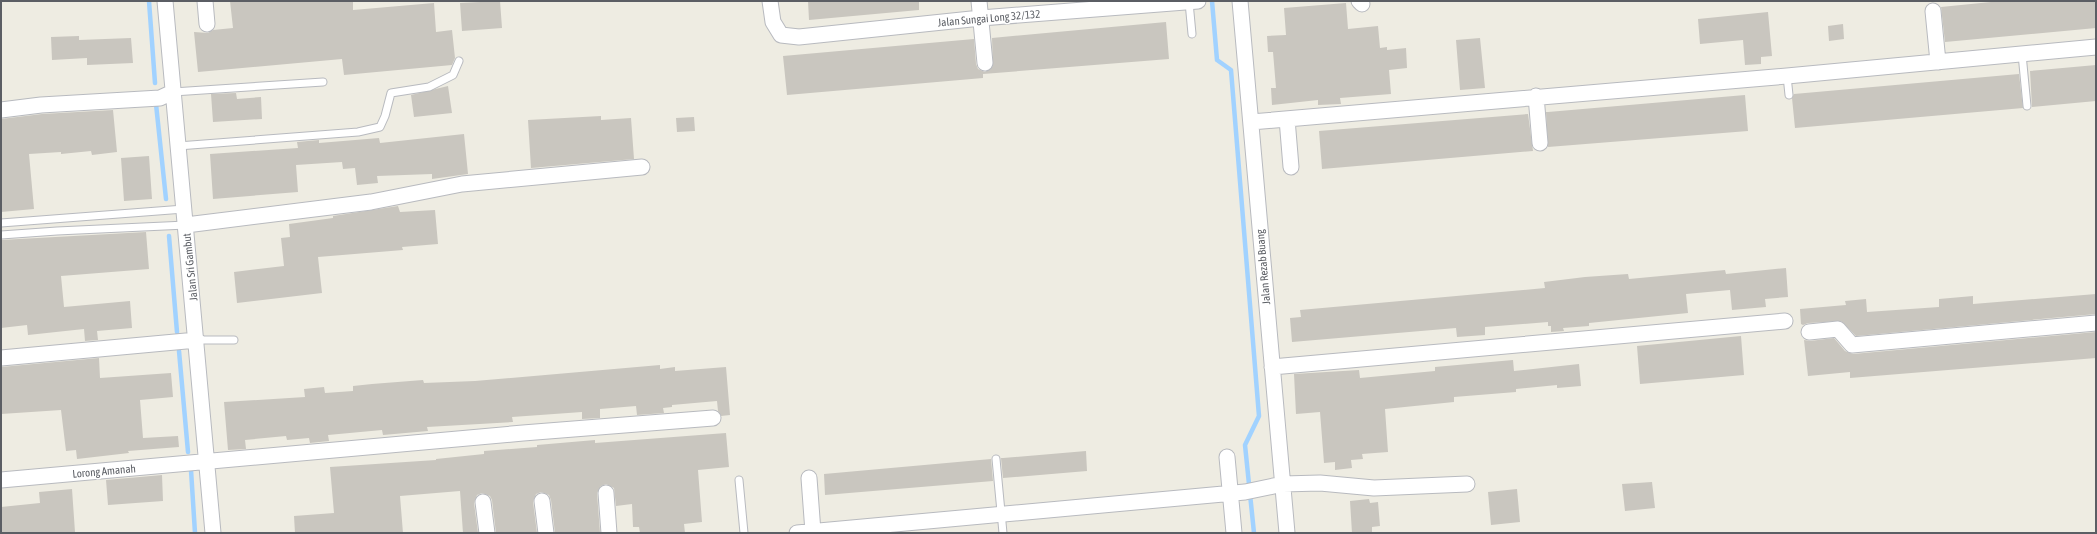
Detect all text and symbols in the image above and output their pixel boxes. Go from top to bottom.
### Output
street label: Jalan Sungai Long 32/132 [937,8,1041,28]
street label: Jalan Rezab Buang [1254,229,1272,305]
street label: Jalan Sri Gambut [180,233,200,301]
street label: Lorong Amanah [72,462,136,480]

